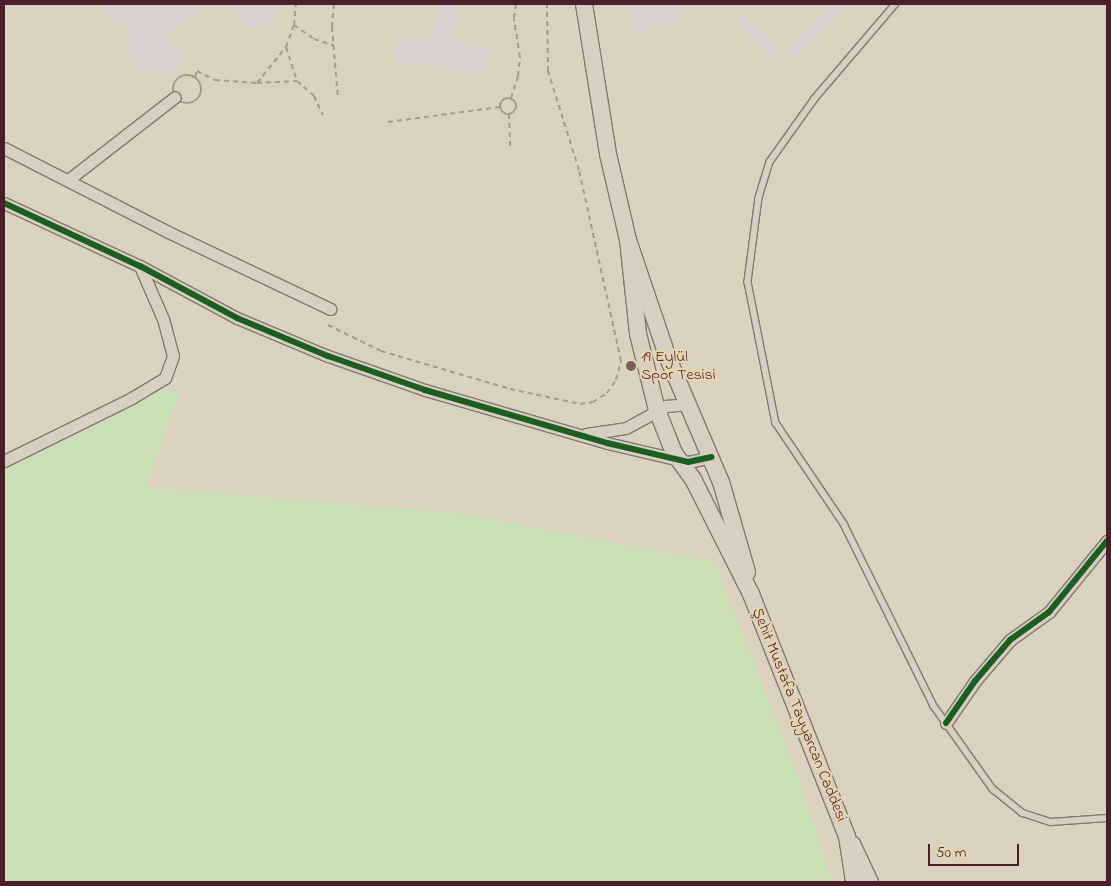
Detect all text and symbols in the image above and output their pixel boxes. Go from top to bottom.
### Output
place label: 19 Eylül Spor Tesisi [641,347,716,385]
marker: 19 Eylül Spor Tesisi [625,360,637,372]
street label: Şehit Mustafa Tayyarcan Caddesi [747,605,851,825]
scale bar [931,834,1022,866]
text: 50 m [936,842,966,864]

